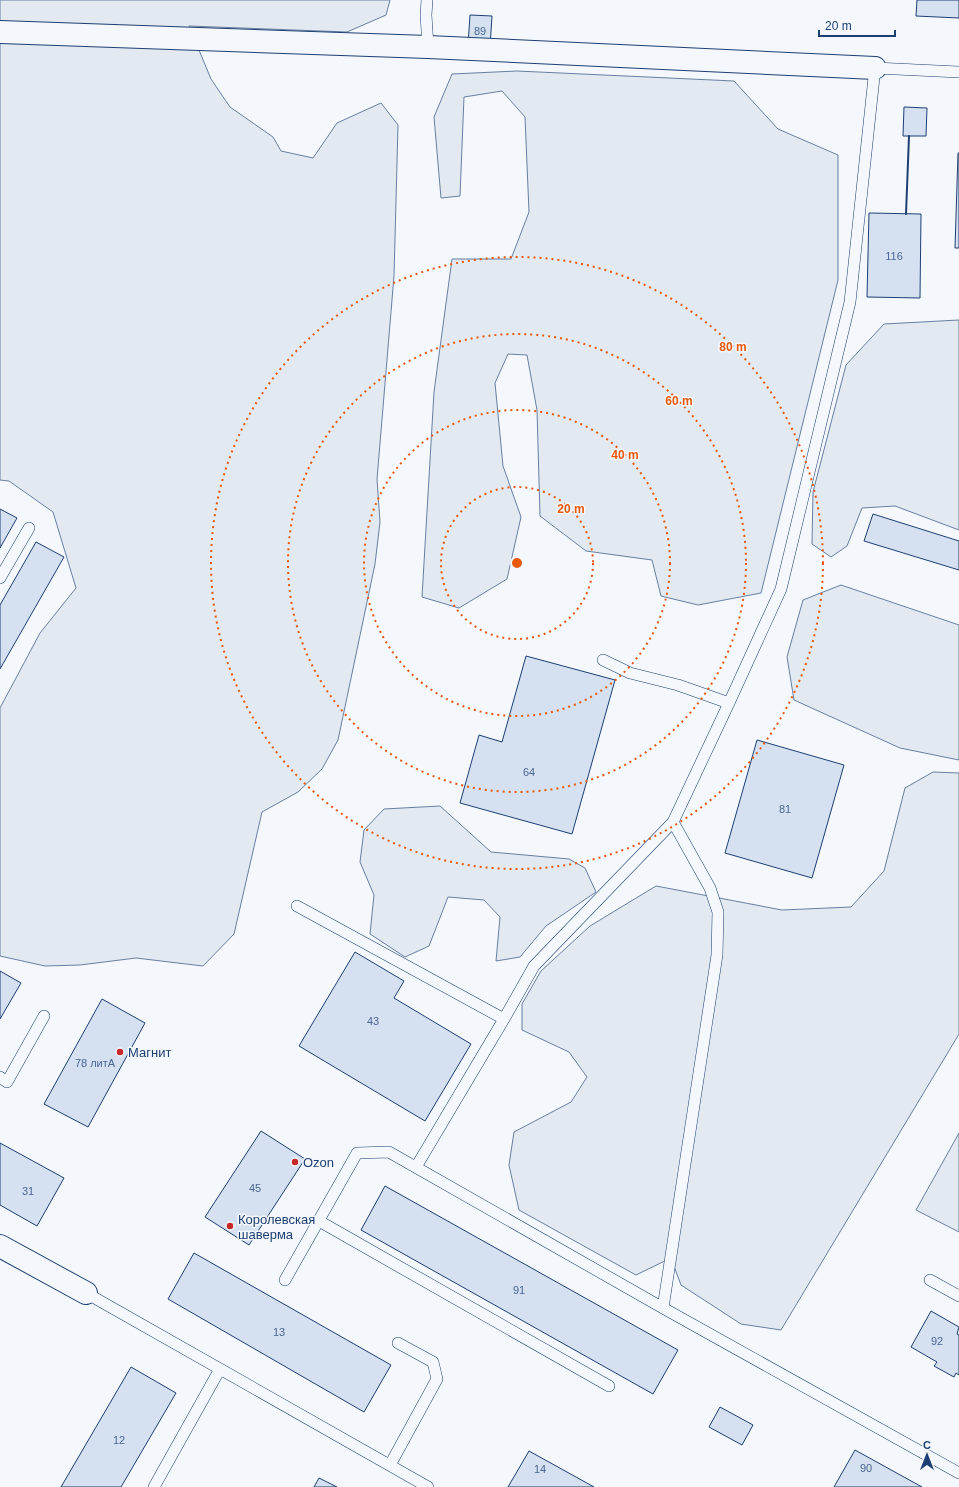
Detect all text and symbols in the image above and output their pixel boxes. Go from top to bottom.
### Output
scale bar [819,12,895,38]
text: 20 m [825,19,852,33]
house number: 89 [474,25,486,37]
house number: 116 [885,250,903,262]
text: 80 m [719,340,747,354]
text: 60 m [665,394,693,408]
text: 40 m [611,448,639,462]
text: 20 m [557,502,585,516]
centre of rings [510,556,524,570]
house number: 64 [523,766,535,778]
house number: 81 [779,803,791,815]
house number: 43 [367,1015,379,1027]
place label: Магнит [128,1045,171,1060]
marker: Магнит [115,1047,125,1057]
house number: 78 литА [75,1057,116,1069]
place label: Ozon [303,1155,334,1170]
marker: Ozon [290,1157,300,1167]
house number: 45 [249,1182,261,1194]
house number: 31 [22,1185,34,1197]
place label: Королевская шаверма [238,1212,315,1242]
marker: Королевская шаверма [225,1221,235,1231]
house number: 91 [513,1284,525,1296]
house number: 13 [273,1326,285,1338]
house number: 92 [931,1335,943,1347]
house number: 12 [113,1434,125,1446]
north arrow [907,1435,947,1475]
text: С [923,1439,931,1451]
house number: 90 [860,1462,872,1474]
house number: 14 [534,1463,546,1475]

